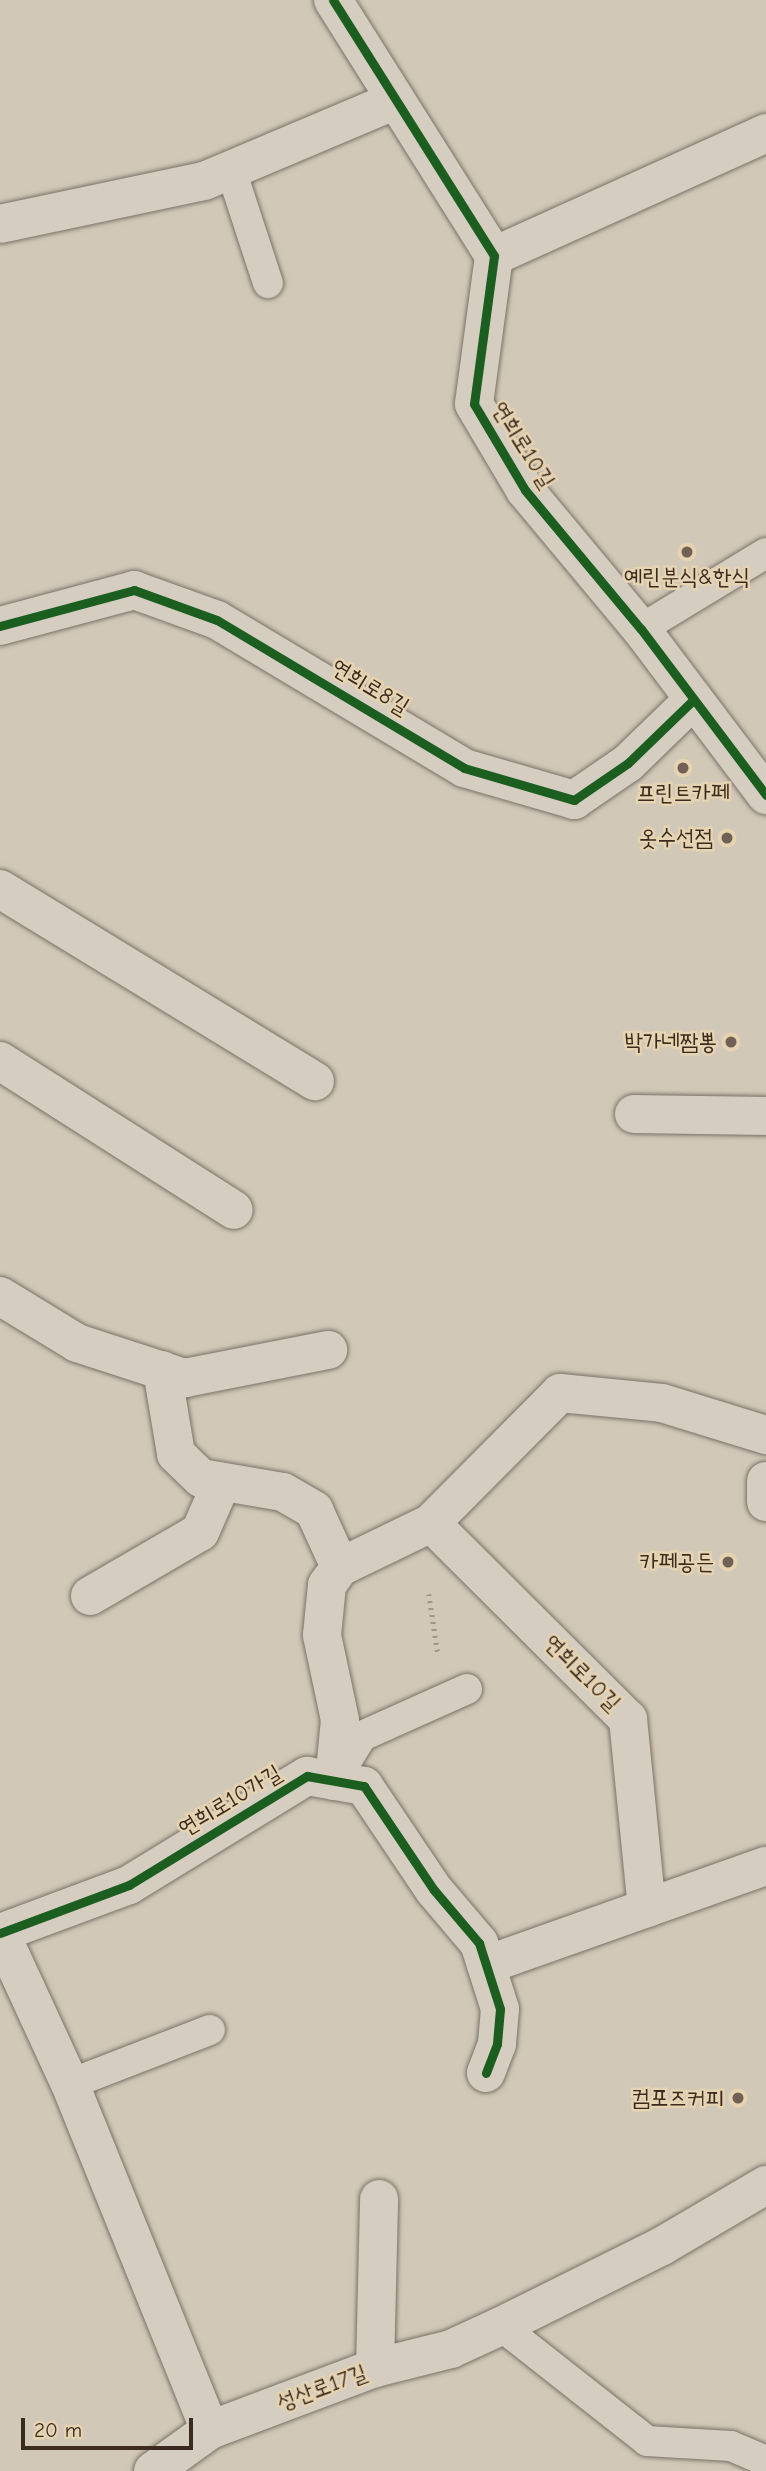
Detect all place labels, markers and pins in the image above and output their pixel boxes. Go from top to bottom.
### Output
marker: 예린분식&한식 [679,544,695,560]
place label: 예린분식&한식 [624,563,750,591]
marker: 프린트카페 [675,760,691,776]
place label: 프린트카페 [637,779,729,807]
place label: 옷수선점 [639,824,713,852]
marker: 옷수선점 [719,830,735,846]
place label: 박가네짬뽕 [624,1028,717,1056]
marker: 박가네짬뽕 [723,1034,739,1050]
place label: 카페공든 [640,1548,714,1576]
marker: 카페공든 [720,1554,736,1570]
place label: 컴포즈커피 [631,2084,724,2112]
marker: 컴포즈커피 [730,2090,746,2106]

